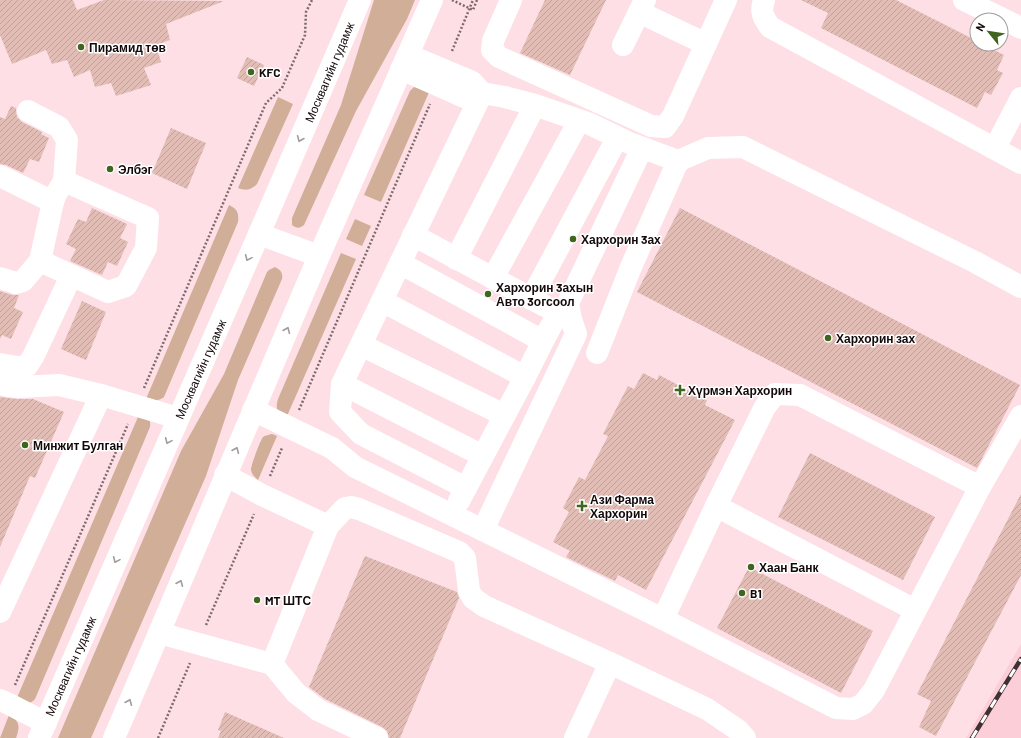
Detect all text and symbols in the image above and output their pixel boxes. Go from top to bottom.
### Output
north arrow [969,12,1009,52]
street label: Москвагийн гудамж [302,20,357,125]
text: N [972,20,987,33]
place label: Пирамид төв [89,40,166,55]
marker: Пирамид төв [76,42,86,52]
place label: KFC [259,65,281,79]
marker: KFC [246,67,256,77]
one-way arrow [297,134,305,142]
place label: Элбэг [118,162,153,176]
marker: Элбэг [105,164,115,174]
place label: Хархорин 3ах [581,232,661,247]
marker: Хархорин 3ах [568,234,578,244]
one-way arrow [245,254,253,261]
place label: Хархорин 3ахын Авто 3огсоол [496,280,593,308]
marker: Хархорин 3ахын Авто 3огсоол [483,289,493,299]
street label: Москвагийн гудамж [172,317,229,421]
one-way arrow [282,327,290,335]
place label: Хархорин зах [836,331,915,346]
marker: Хархорин зах [823,333,833,343]
place label: Хүрмэн Хархорин [688,383,792,398]
marker: Хүрмэн Хархорин [675,385,685,395]
one-way arrow [165,437,173,445]
place label: Минжит Булган [33,438,123,453]
marker: Минжит Булган [20,440,30,450]
one-way arrow [231,446,239,454]
place label: Ази Фарма Хархорин [590,492,654,521]
marker: Ази Фарма Хархорин [577,501,587,511]
one-way arrow [113,556,121,564]
place label: Хаан Банк [759,560,820,574]
marker: Хаан Банк [746,562,756,572]
one-way arrow [176,579,184,586]
place label: B1 [750,586,762,600]
marker: B1 [737,588,747,598]
place label: MT ШТС [265,593,311,607]
marker: MT ШТС [252,595,262,605]
street label: Москвагийн гудамж [42,614,99,718]
one-way arrow [124,699,132,707]

